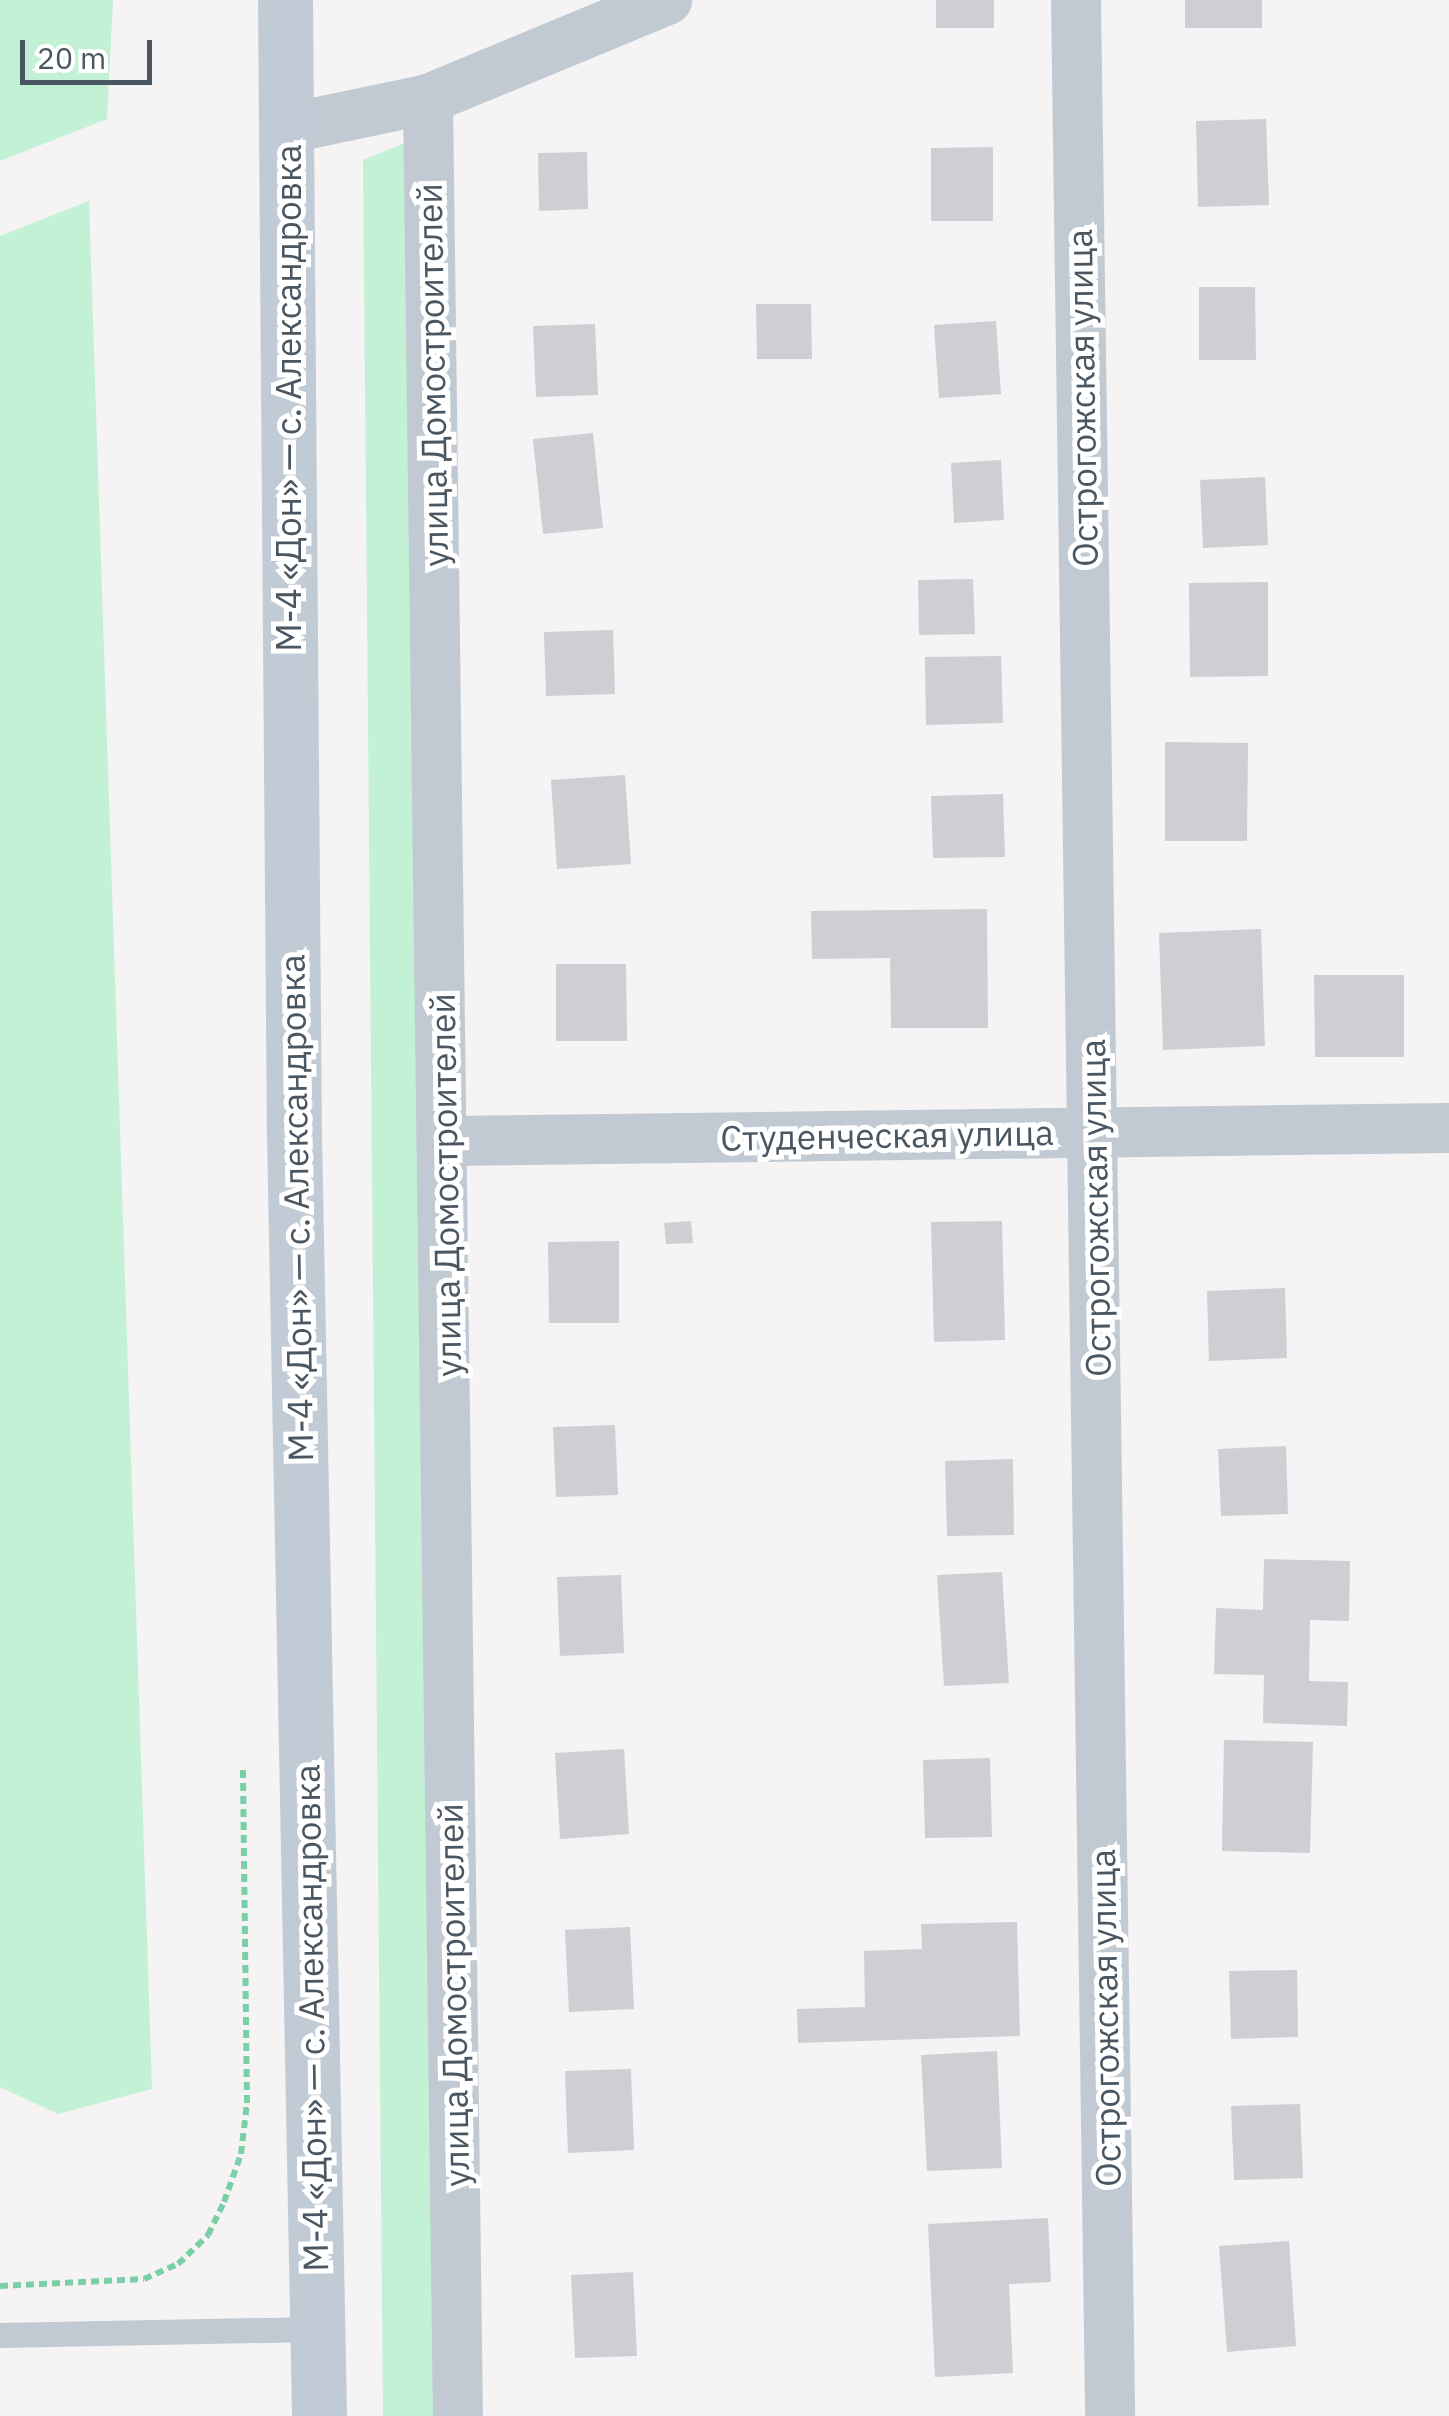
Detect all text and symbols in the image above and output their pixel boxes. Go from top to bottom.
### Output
scale bar [25,20,158,82]
text: 20 m [37,38,106,77]
street label: М-4 «Дон» — с. Александровка [267,144,309,652]
street label: улица Домостроителей [408,183,456,567]
street label: Острогожская улица [1058,229,1106,567]
street label: М-4 «Дон» — с. Александровка [271,954,321,1462]
street label: улица Домостроителей [421,993,469,1377]
street label: Острогожская улица [1071,1039,1119,1377]
street label: Студенческая улица [720,1111,1054,1159]
street label: М-4 «Дон» — с. Александровка [286,1764,336,2272]
street label: улица Домостроителей [429,1803,477,2187]
street label: Острогожская улица [1081,1849,1129,2187]

